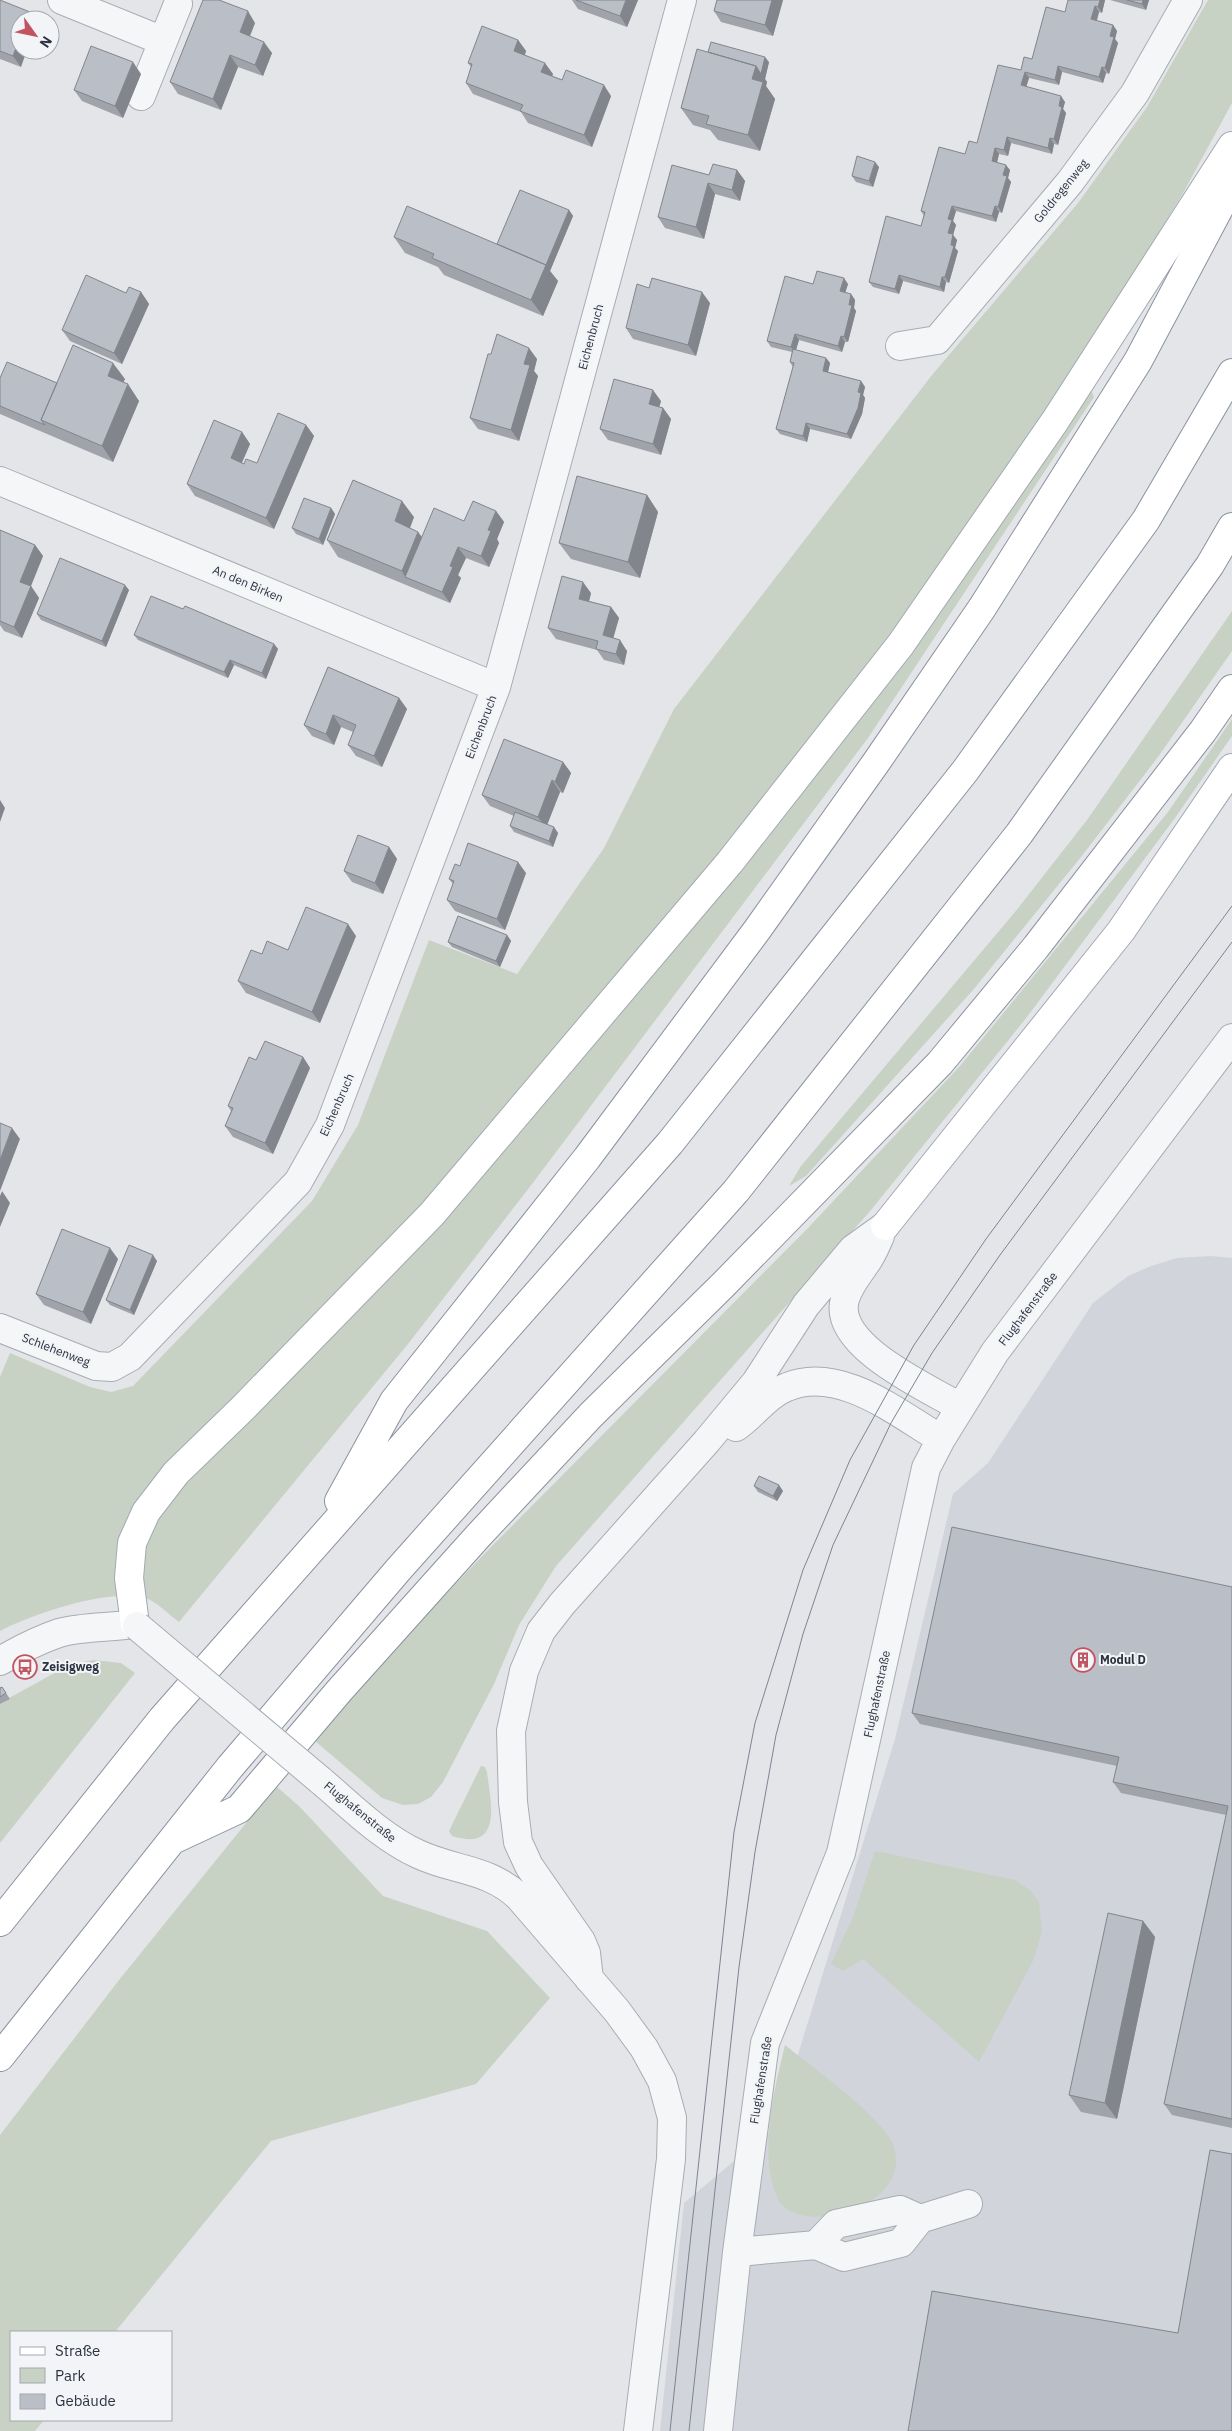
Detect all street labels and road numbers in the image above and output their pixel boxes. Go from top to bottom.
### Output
street label: Goldregenweg [1030,155,1091,226]
street label: Eichenbruch [575,302,606,371]
street label: An den Birken [211,562,286,605]
street label: Eichenbruch [461,693,500,761]
street label: Eichenbruch [316,1071,357,1139]
street label: Flughafenstraße [995,1268,1060,1349]
street label: Schlehenweg [20,1330,93,1370]
street label: Flughafenstraße [860,1649,893,1739]
street label: Flughafenstraße [321,1778,400,1846]
street label: Flughafenstraße [746,2035,775,2125]

